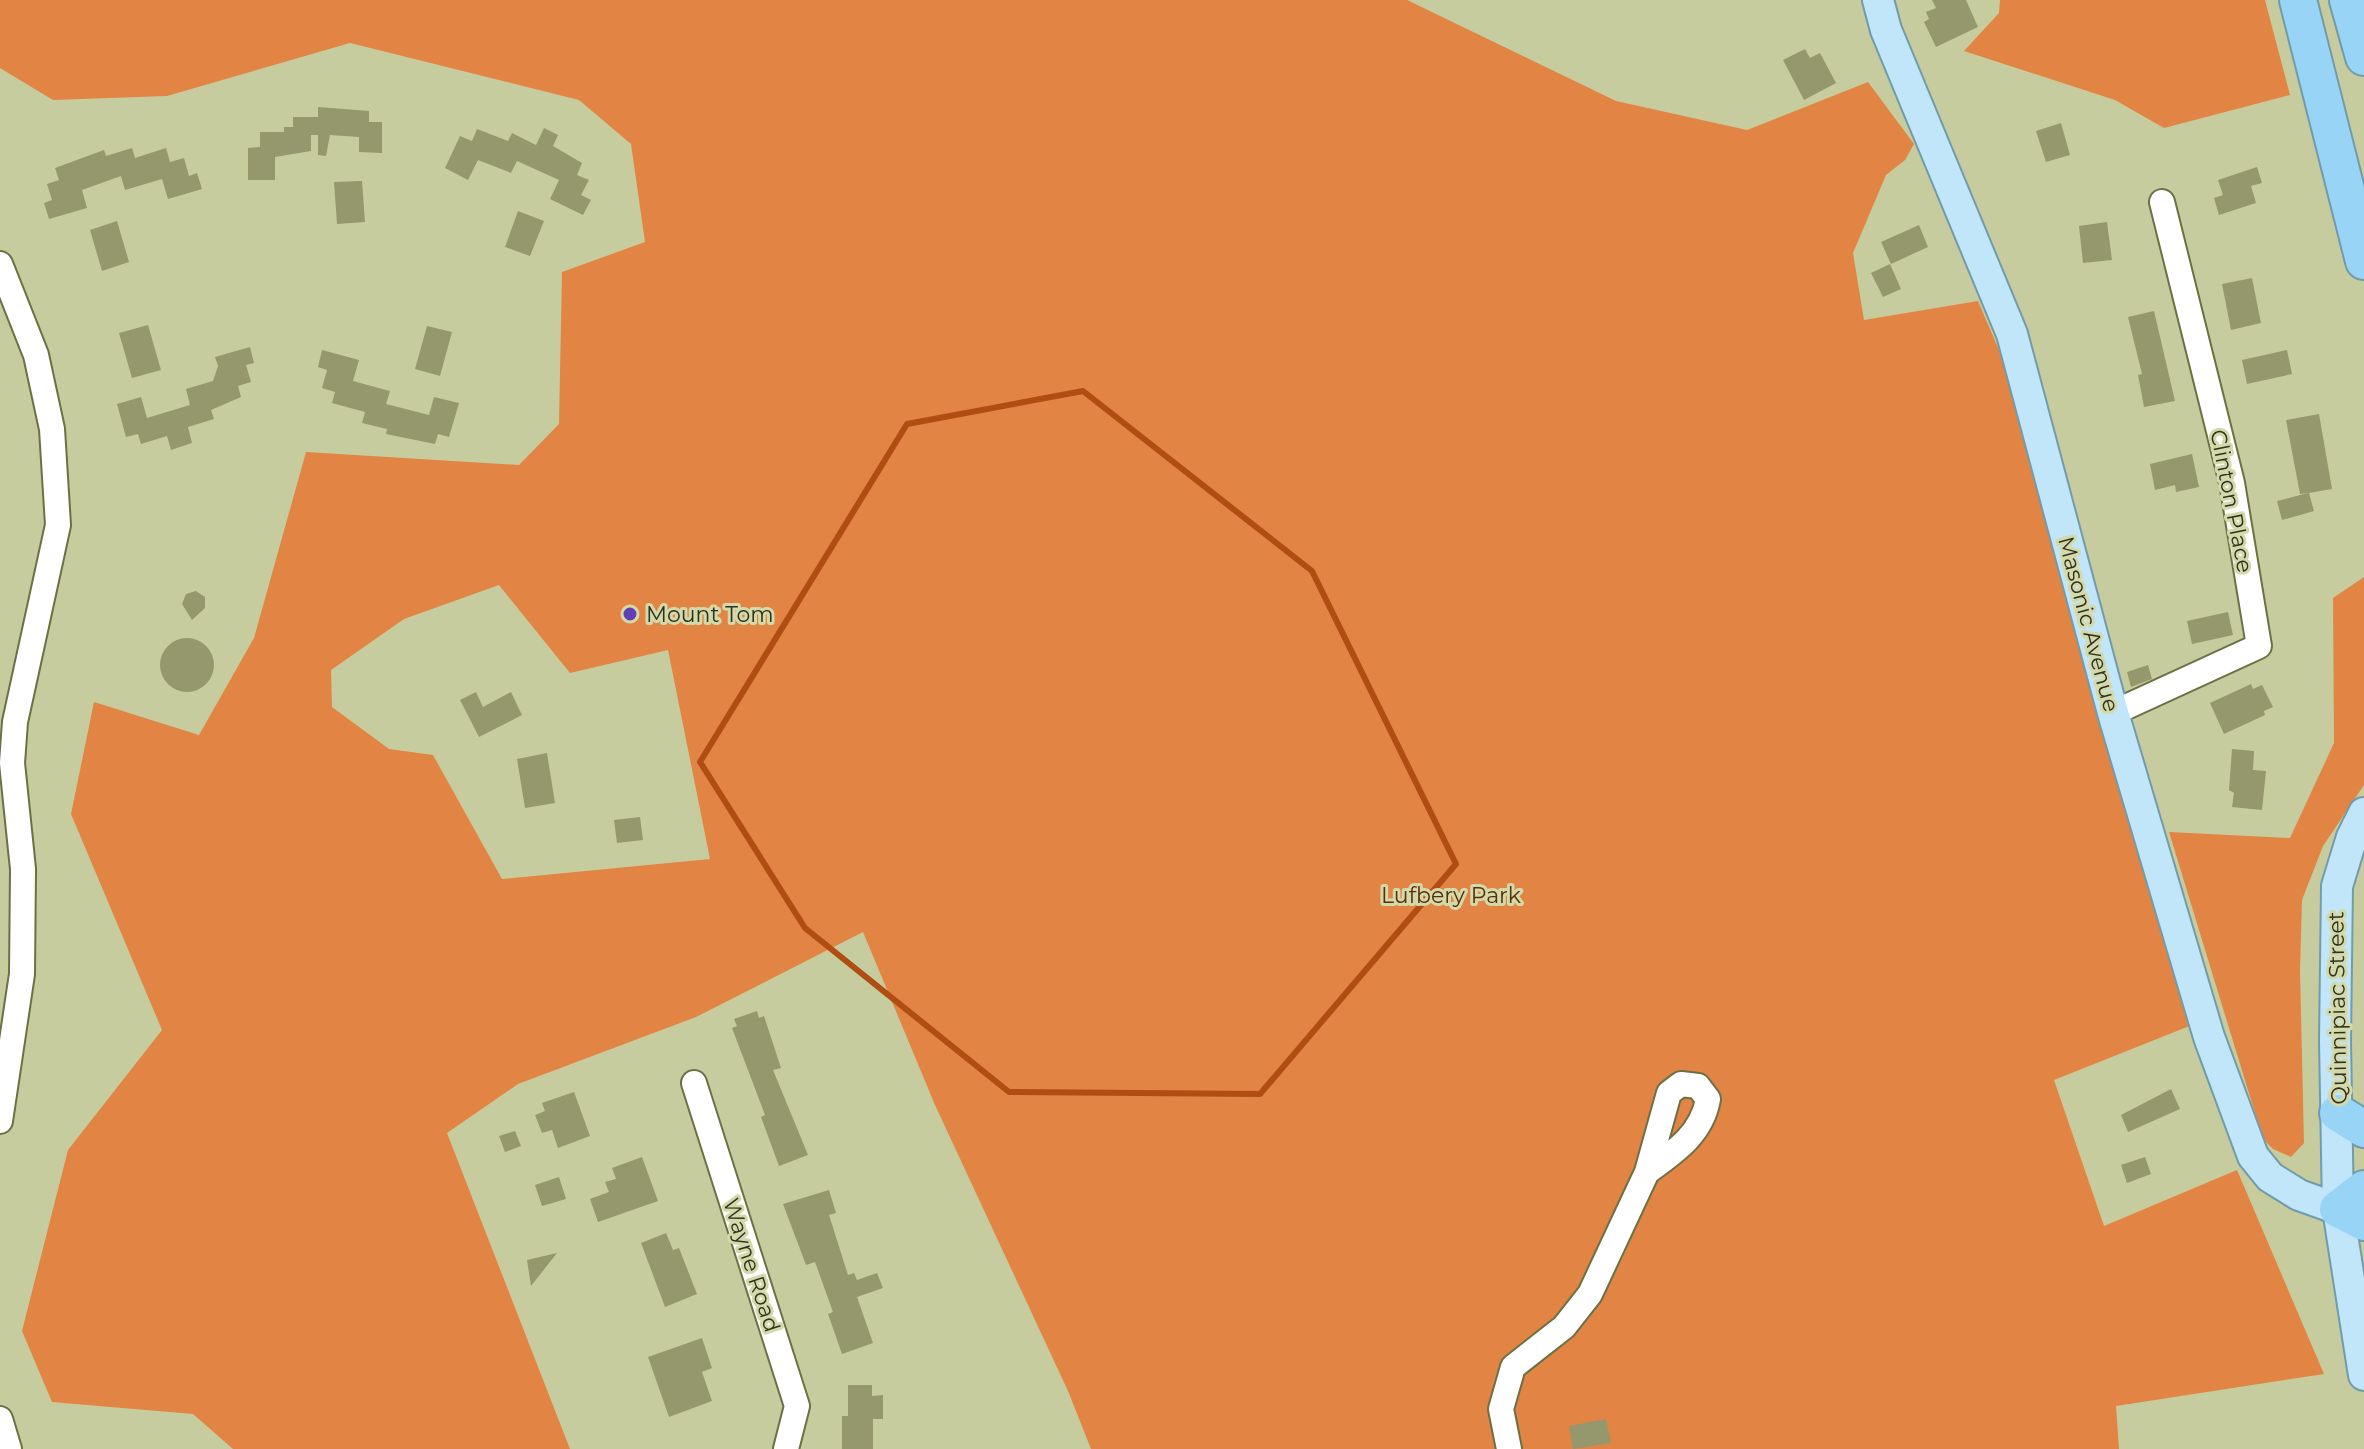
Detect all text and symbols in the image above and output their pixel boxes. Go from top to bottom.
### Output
street label: Clinton Place [2204,427,2259,575]
street label: Masonic Avenue [2052,533,2125,715]
place label: Mount Tom [646,601,774,628]
marker: Mount Tom [621,605,639,623]
park label: Lufbery Park [1381,882,1522,909]
street label: Quinnipiac Street [2322,911,2353,1105]
street label: Wayne Road [717,1195,786,1336]

